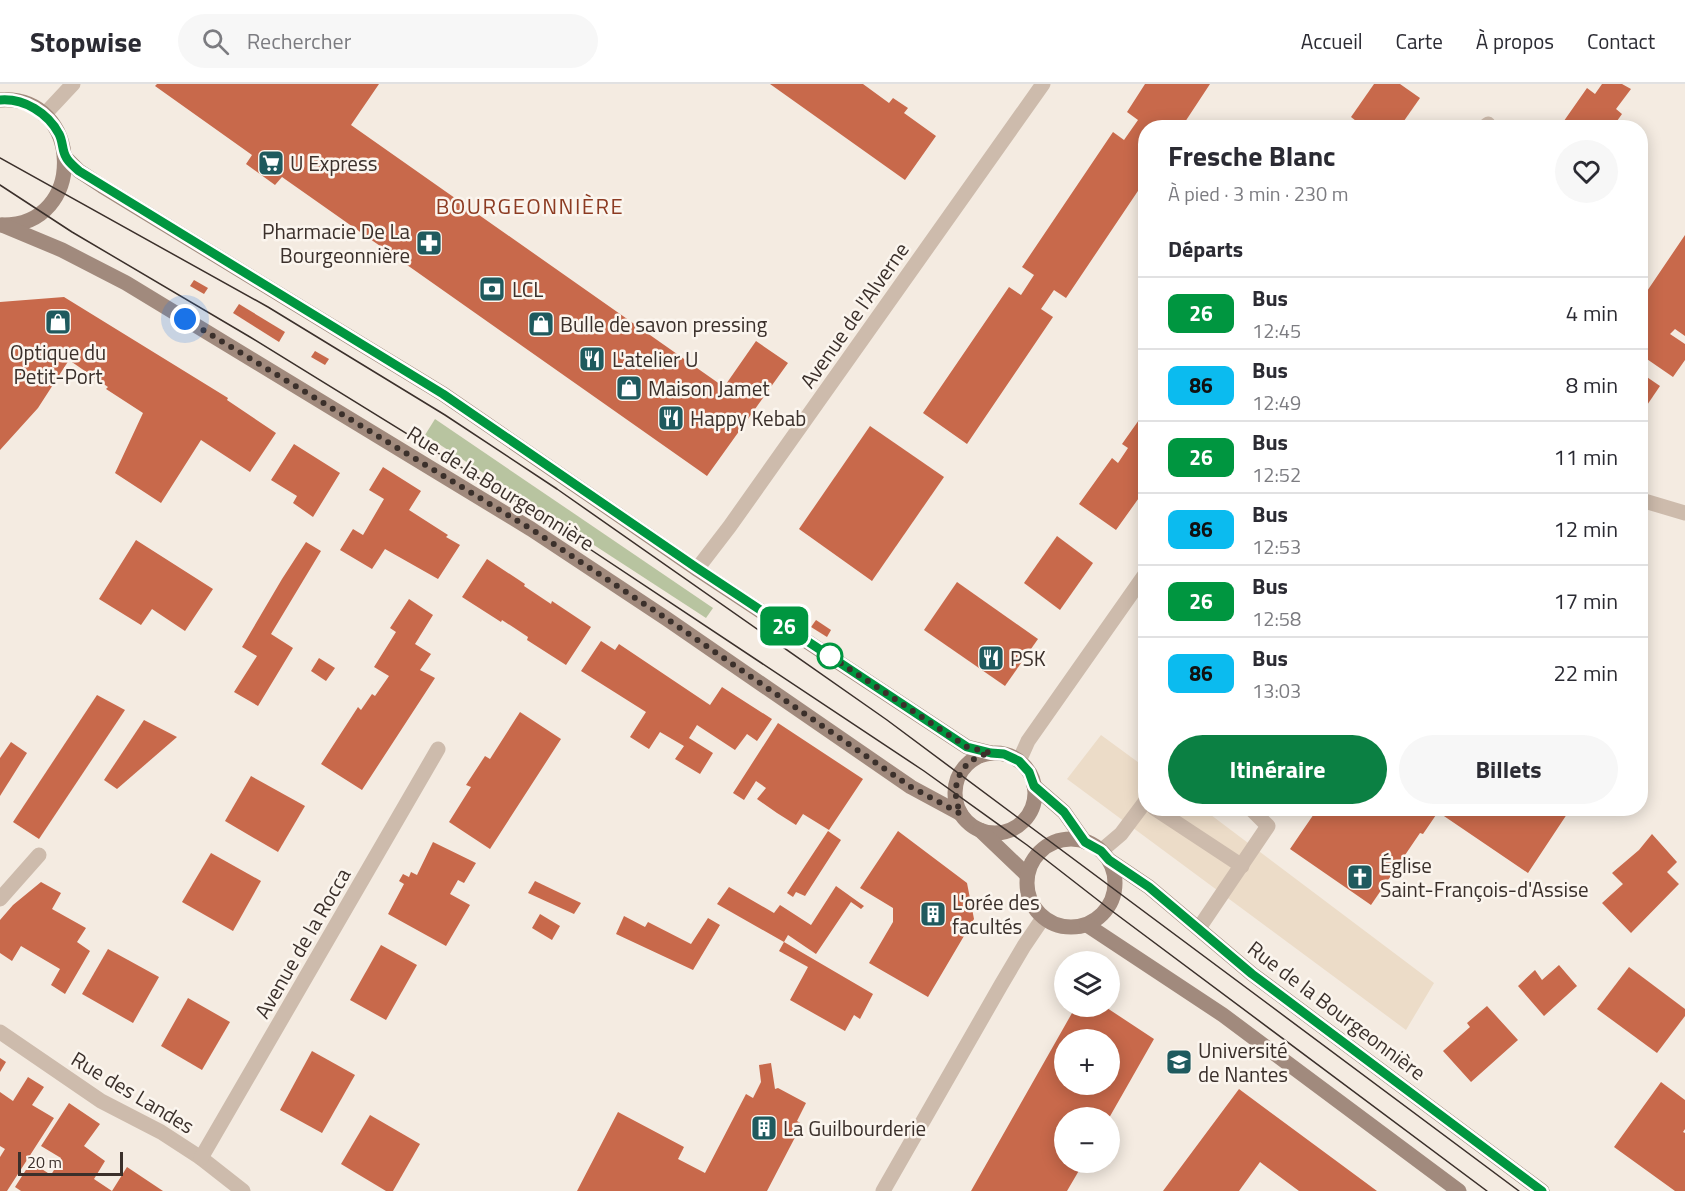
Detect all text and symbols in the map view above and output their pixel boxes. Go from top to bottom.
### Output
search box [178,14,598,68]
text: Stopwise [30,20,142,63]
text: Rechercher [247,24,351,58]
icon: search [199,25,232,58]
text: Accueil [1301,25,1363,57]
text: Carte [1396,25,1443,57]
text: À propos [1476,25,1554,57]
text: Contact [1587,25,1655,57]
text: Fresche Blanc [1168,134,1336,177]
button: heart [1555,140,1618,203]
place label: U Express [290,147,378,179]
supermarket icon: U Express [256,148,286,178]
text: À pied · 3 min · 230 m [1168,178,1348,209]
district label: BOURGEONNIÈRE [436,189,624,223]
place label: Pharmacie De La Bourgeonnière [262,215,410,271]
pharmacy icon: Pharmacie De La Bourgeonnière [414,228,444,258]
text: Départs [1168,232,1243,266]
street label: Avenue de l'Alverne [792,235,916,395]
place label: LCL [512,273,543,305]
bank icon: LCL [477,274,507,304]
text: Bus [1252,281,1288,315]
text: 4 min [1566,296,1618,330]
text: 26 [1189,297,1213,329]
your location [170,304,200,334]
shop icon: Optique du Petit-Port [43,307,73,337]
place label: Bulle de savon pressing [560,308,768,340]
shop icon: Bulle de savon pressing [526,309,556,339]
text: 12:45 [1252,315,1301,346]
place label: Optique du Petit-Port [10,336,106,392]
place label: L'atelier U [612,343,699,375]
restaurant icon: L'atelier U [577,344,607,374]
text: Bus [1252,353,1288,387]
text: 8 min [1566,368,1618,402]
text: 86 [1189,369,1213,401]
place label: Maison Jamet [648,372,770,404]
shop icon: Maison Jamet [614,373,644,403]
text: 12:49 [1252,387,1301,418]
place label: Happy Kebab [690,402,806,434]
restaurant icon: Happy Kebab [656,403,686,433]
street label: Rue de la Bourgeonnière [401,417,601,559]
text: Bus [1252,425,1288,459]
text: 11 min [1553,440,1618,474]
text: 26 [1189,441,1213,473]
text: 12:52 [1252,459,1301,490]
text: Bus [1252,497,1288,531]
text: 12 min [1553,512,1618,546]
text: 86 [1189,513,1213,545]
text: 12:53 [1252,531,1301,562]
text: Bus [1252,569,1288,603]
text: 17 min [1553,584,1618,618]
text: 26 [1189,585,1213,617]
text: 12:58 [1252,603,1301,634]
line badge: 26 [757,606,811,646]
text: 26 [772,610,796,642]
text: Bus [1252,641,1288,675]
place label: PSK [1010,642,1046,674]
unlabelled marker [817,643,843,669]
restaurant icon: PSK [976,643,1006,673]
text: 22 min [1553,656,1618,690]
text: 86 [1189,657,1213,689]
text: 13:03 [1252,675,1301,706]
button: Itinéraire [1168,735,1387,804]
button: Billets [1399,735,1618,804]
place label: Église Saint-François-d'Assise [1380,849,1589,905]
street label: Avenue de la Rocca [246,861,358,1024]
church icon: Église Saint-François-d'Assise [1345,862,1375,892]
place label: L'orée des facultés [952,886,1040,942]
building icon: L'orée des facultés [918,899,948,929]
street label: Rue de la Bourgeonnière [1241,932,1433,1088]
map controls [1054,951,1120,1173]
button: layers [1054,951,1120,1017]
button: + [1054,1029,1120,1095]
place label: Université de Nantes [1198,1034,1288,1090]
street label: Rue des Landes [65,1043,201,1141]
school or university icon: Université de Nantes [1164,1047,1194,1077]
button: − [1054,1107,1120,1173]
place label: La Guilbourderie [783,1112,926,1144]
building icon: La Guilbourderie [749,1113,779,1143]
scale bar [18,1149,123,1176]
text: 20 m [27,1150,62,1174]

